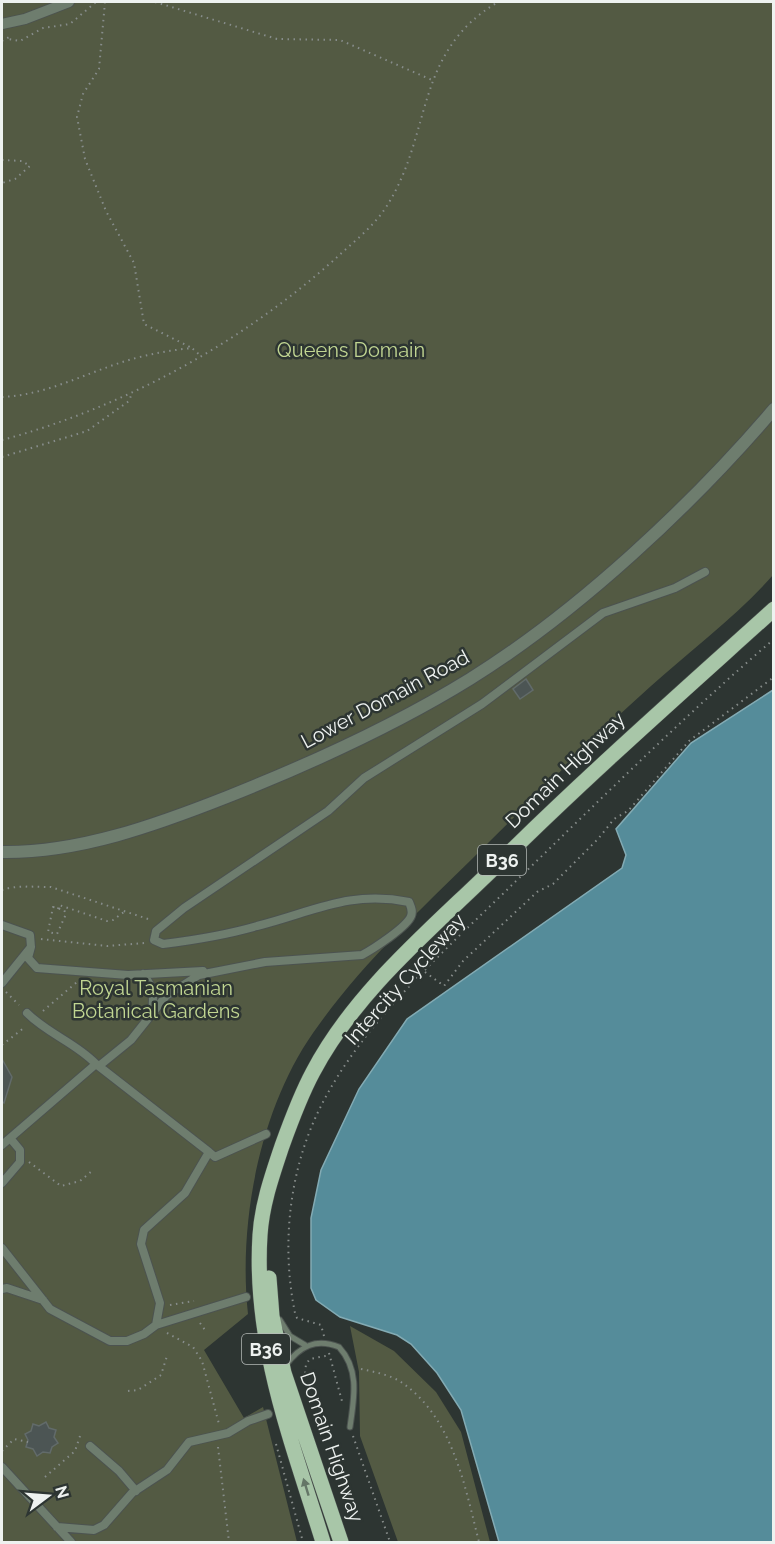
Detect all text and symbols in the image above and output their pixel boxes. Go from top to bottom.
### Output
park label: Queens Domain [277,338,425,362]
street label: Lower Domain Road [297,645,473,753]
street label: Domain Highway [500,707,630,833]
road number: B36 [478,845,526,875]
street label: Intercity Cycleway [340,908,470,1050]
park label: Royal Tasmanian Botanical Gardens [72,976,240,1023]
road number: B36 [242,1334,290,1364]
street label: Domain Highway [295,1369,369,1525]
north arrow [18,1466,78,1526]
one-way arrow [301,1478,310,1496]
text: N [51,1484,73,1500]

